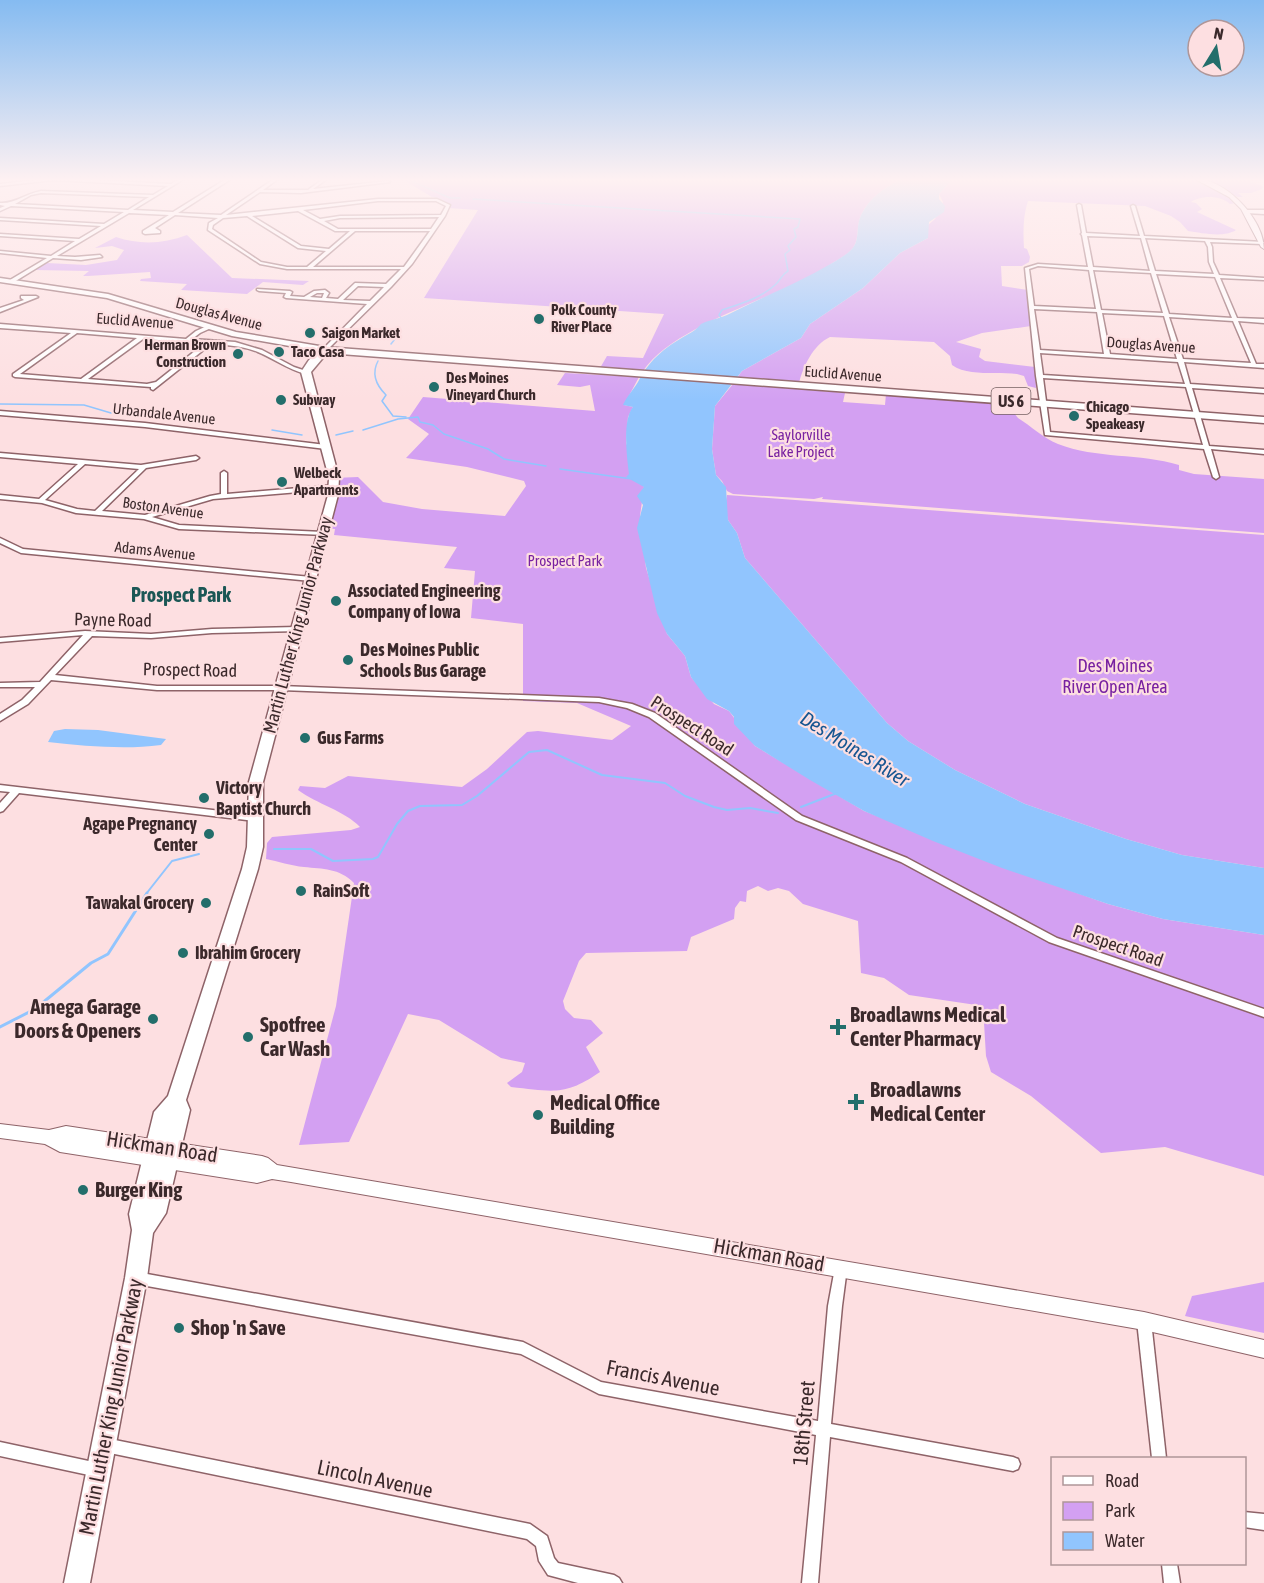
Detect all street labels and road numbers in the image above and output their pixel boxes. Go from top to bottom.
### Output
street label: Douglas Avenue [174,294,264,333]
street label: Euclid Avenue [96,309,174,332]
street label: Douglas Avenue [1106,333,1196,356]
street label: Euclid Avenue [804,362,882,385]
road number: US 6 [992,388,1030,414]
street label: Urbandale Avenue [112,400,216,427]
street label: Boston Avenue [122,493,205,522]
street label: Martin Luther King Junior Parkway [258,514,337,736]
street label: Adams Avenue [114,538,196,563]
street label: Payne Road [74,608,152,631]
street label: Prospect Road [143,658,237,681]
street label: Prospect Road [647,691,738,760]
street label: Prospect Road [1070,920,1166,971]
street label: Hickman Road [105,1125,219,1167]
street label: Hickman Road [712,1232,826,1276]
street label: Martin Luther King Junior Parkway [73,1276,147,1537]
street label: Francis Avenue [605,1354,722,1400]
street label: 18th Street [787,1380,819,1466]
street label: Lincoln Avenue [315,1454,435,1502]

